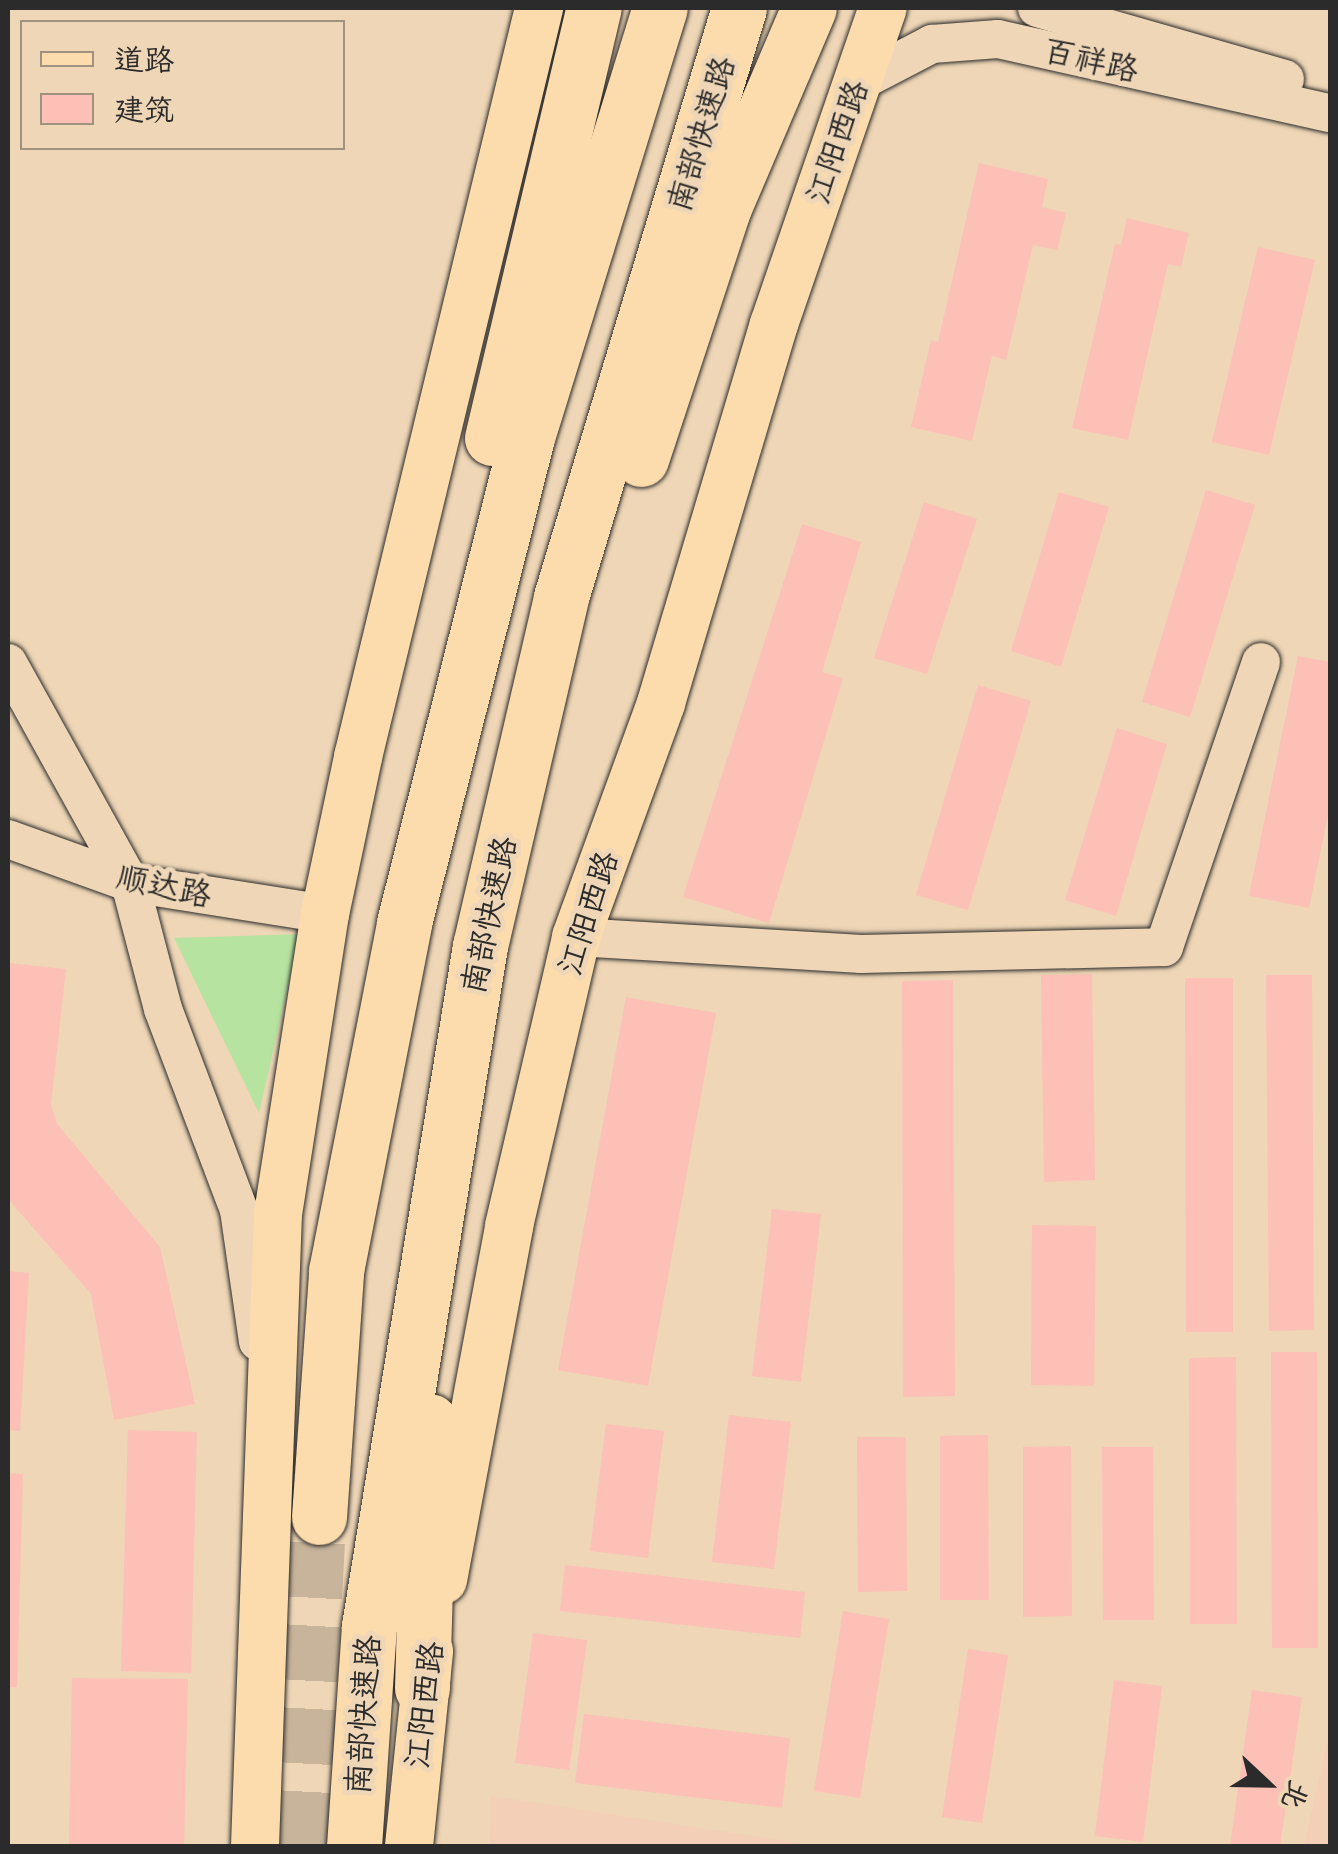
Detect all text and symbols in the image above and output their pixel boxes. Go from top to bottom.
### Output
legend [20,20,345,150]
street label: 百祥路 [1040,30,1142,90]
text: 道路 [114,40,174,78]
street label: 南部快速路 [659,52,743,216]
street label: 江阳西路 [798,75,876,209]
text: 建筑 [114,90,174,128]
street label: 南部快速路 [454,833,524,997]
street label: 江阳西路 [550,846,626,980]
street label: 顺达路 [113,857,215,915]
street label: 南部快速路 [338,1634,388,1796]
street label: 江阳西路 [397,1639,451,1771]
north arrow [1218,1734,1318,1834]
text: 北 [1274,1776,1318,1815]

